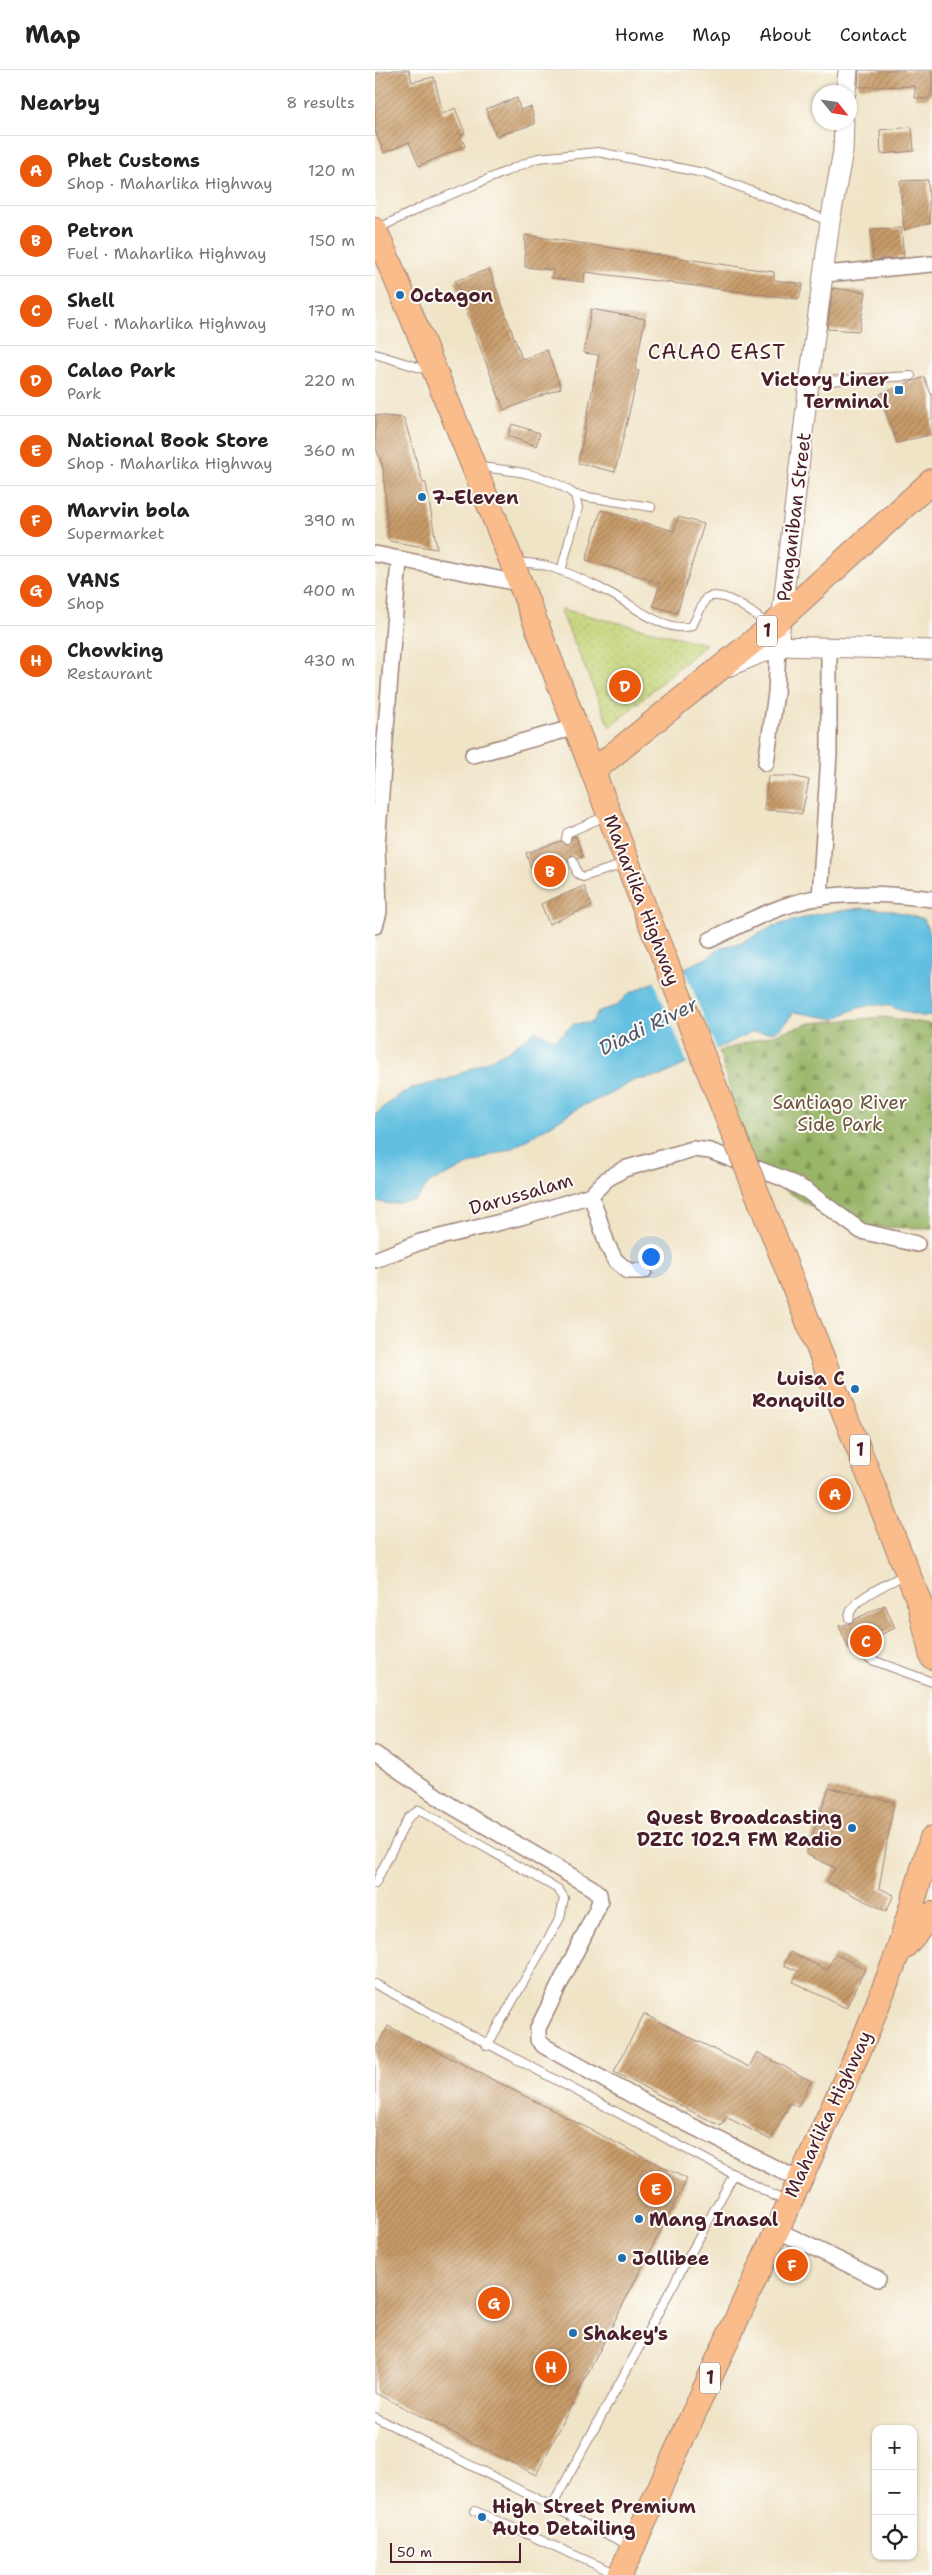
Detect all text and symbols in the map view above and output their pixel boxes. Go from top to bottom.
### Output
text: Map [25,19,81,51]
text: Home [615,23,664,47]
text: Map [692,23,731,47]
text: About [759,23,812,47]
text: Contact [840,23,907,47]
north arrow [812,85,857,130]
text: Nearby [20,89,100,117]
text: 8 results [286,92,355,113]
text: Phet Customs [67,148,200,173]
text: A [30,160,42,181]
text: 120 m [308,160,355,181]
text: Shop · Maharlika Highway [67,173,272,194]
text: Petron [67,218,133,243]
text: B [31,230,41,251]
text: 150 m [308,230,355,251]
text: Fuel · Maharlika Highway [67,243,266,264]
place label: Octagon [410,283,494,308]
text: Shell [67,288,115,313]
marker: Octagon [394,289,406,301]
text: C [31,300,41,321]
text: 170 m [308,300,355,321]
text: Fuel · Maharlika Highway [67,313,266,334]
district label: CALAO EAST [648,338,786,366]
text: Calao Park [67,358,176,383]
place label: Victory Liner Terminal [761,367,889,414]
text: D [30,370,42,391]
text: 220 m [303,370,355,391]
text: Park [67,383,101,404]
marker: Victory Liner Terminal [893,384,905,396]
text: National Book Store [67,428,269,453]
street label: Panganiban Street [771,431,817,603]
text: E [31,440,41,461]
text: 360 m [303,440,355,461]
text: Shop · Maharlika Highway [67,453,272,474]
place label: 7-Eleven [432,485,519,510]
marker: 7-Eleven [416,491,428,503]
text: Marvin bola [67,498,189,523]
text: F [31,510,41,531]
text: 390 m [303,510,355,531]
text: Supermarket [67,523,164,544]
text: VANS [67,568,120,593]
text: G [30,580,42,601]
text: 400 m [302,580,355,601]
text: Shop [67,593,104,614]
road number: 1 [757,616,777,646]
text: Chowking [67,638,163,663]
text: H [30,650,42,671]
text: 430 m [304,650,355,671]
text: Restaurant [67,663,153,684]
pin: D [609,667,641,705]
street label: Maharlika Highway [598,811,686,989]
pin: B [534,852,566,890]
water label: Diadi River [594,991,702,1061]
park label: Santiago River Side Park [772,1090,908,1137]
street label: Darussalam [466,1167,576,1221]
your location [638,1244,664,1270]
place label: Luisa C Ronquillo [752,1366,845,1413]
marker: Luisa C Ronquillo [849,1383,861,1395]
road number: 1 [850,1434,870,1466]
pin: A [819,1475,851,1513]
pin: C [850,1622,882,1660]
place label: Quest Broadcasting DZIC 102.9 FM Radio [637,1805,842,1852]
marker: Quest Broadcasting DZIC 102.9 FM Radio [846,1822,858,1834]
street label: Maharlika Highway [778,2027,878,2201]
pin: E [640,2170,672,2208]
place label: Mang Inasal [649,2207,779,2232]
marker: Mang Inasal [633,2213,645,2225]
place label: Jollibee [632,2246,709,2271]
pin: F [776,2246,808,2284]
marker: Jollibee [616,2252,628,2264]
pin: G [478,2284,510,2322]
place label: Shakey's [583,2321,668,2346]
marker: Shakey's [567,2327,579,2339]
pin: H [535,2348,567,2386]
road number: 1 [700,2362,720,2394]
map controls [872,2425,917,2560]
button: + [872,2425,917,2470]
button: − [872,2470,917,2515]
place label: High Street Premium Auto Detailing [492,2494,696,2541]
marker: High Street Premium Auto Detailing [476,2511,488,2523]
button: locate [872,2515,917,2560]
scale bar [390,2540,521,2563]
text: 50 m [397,2543,432,2561]

